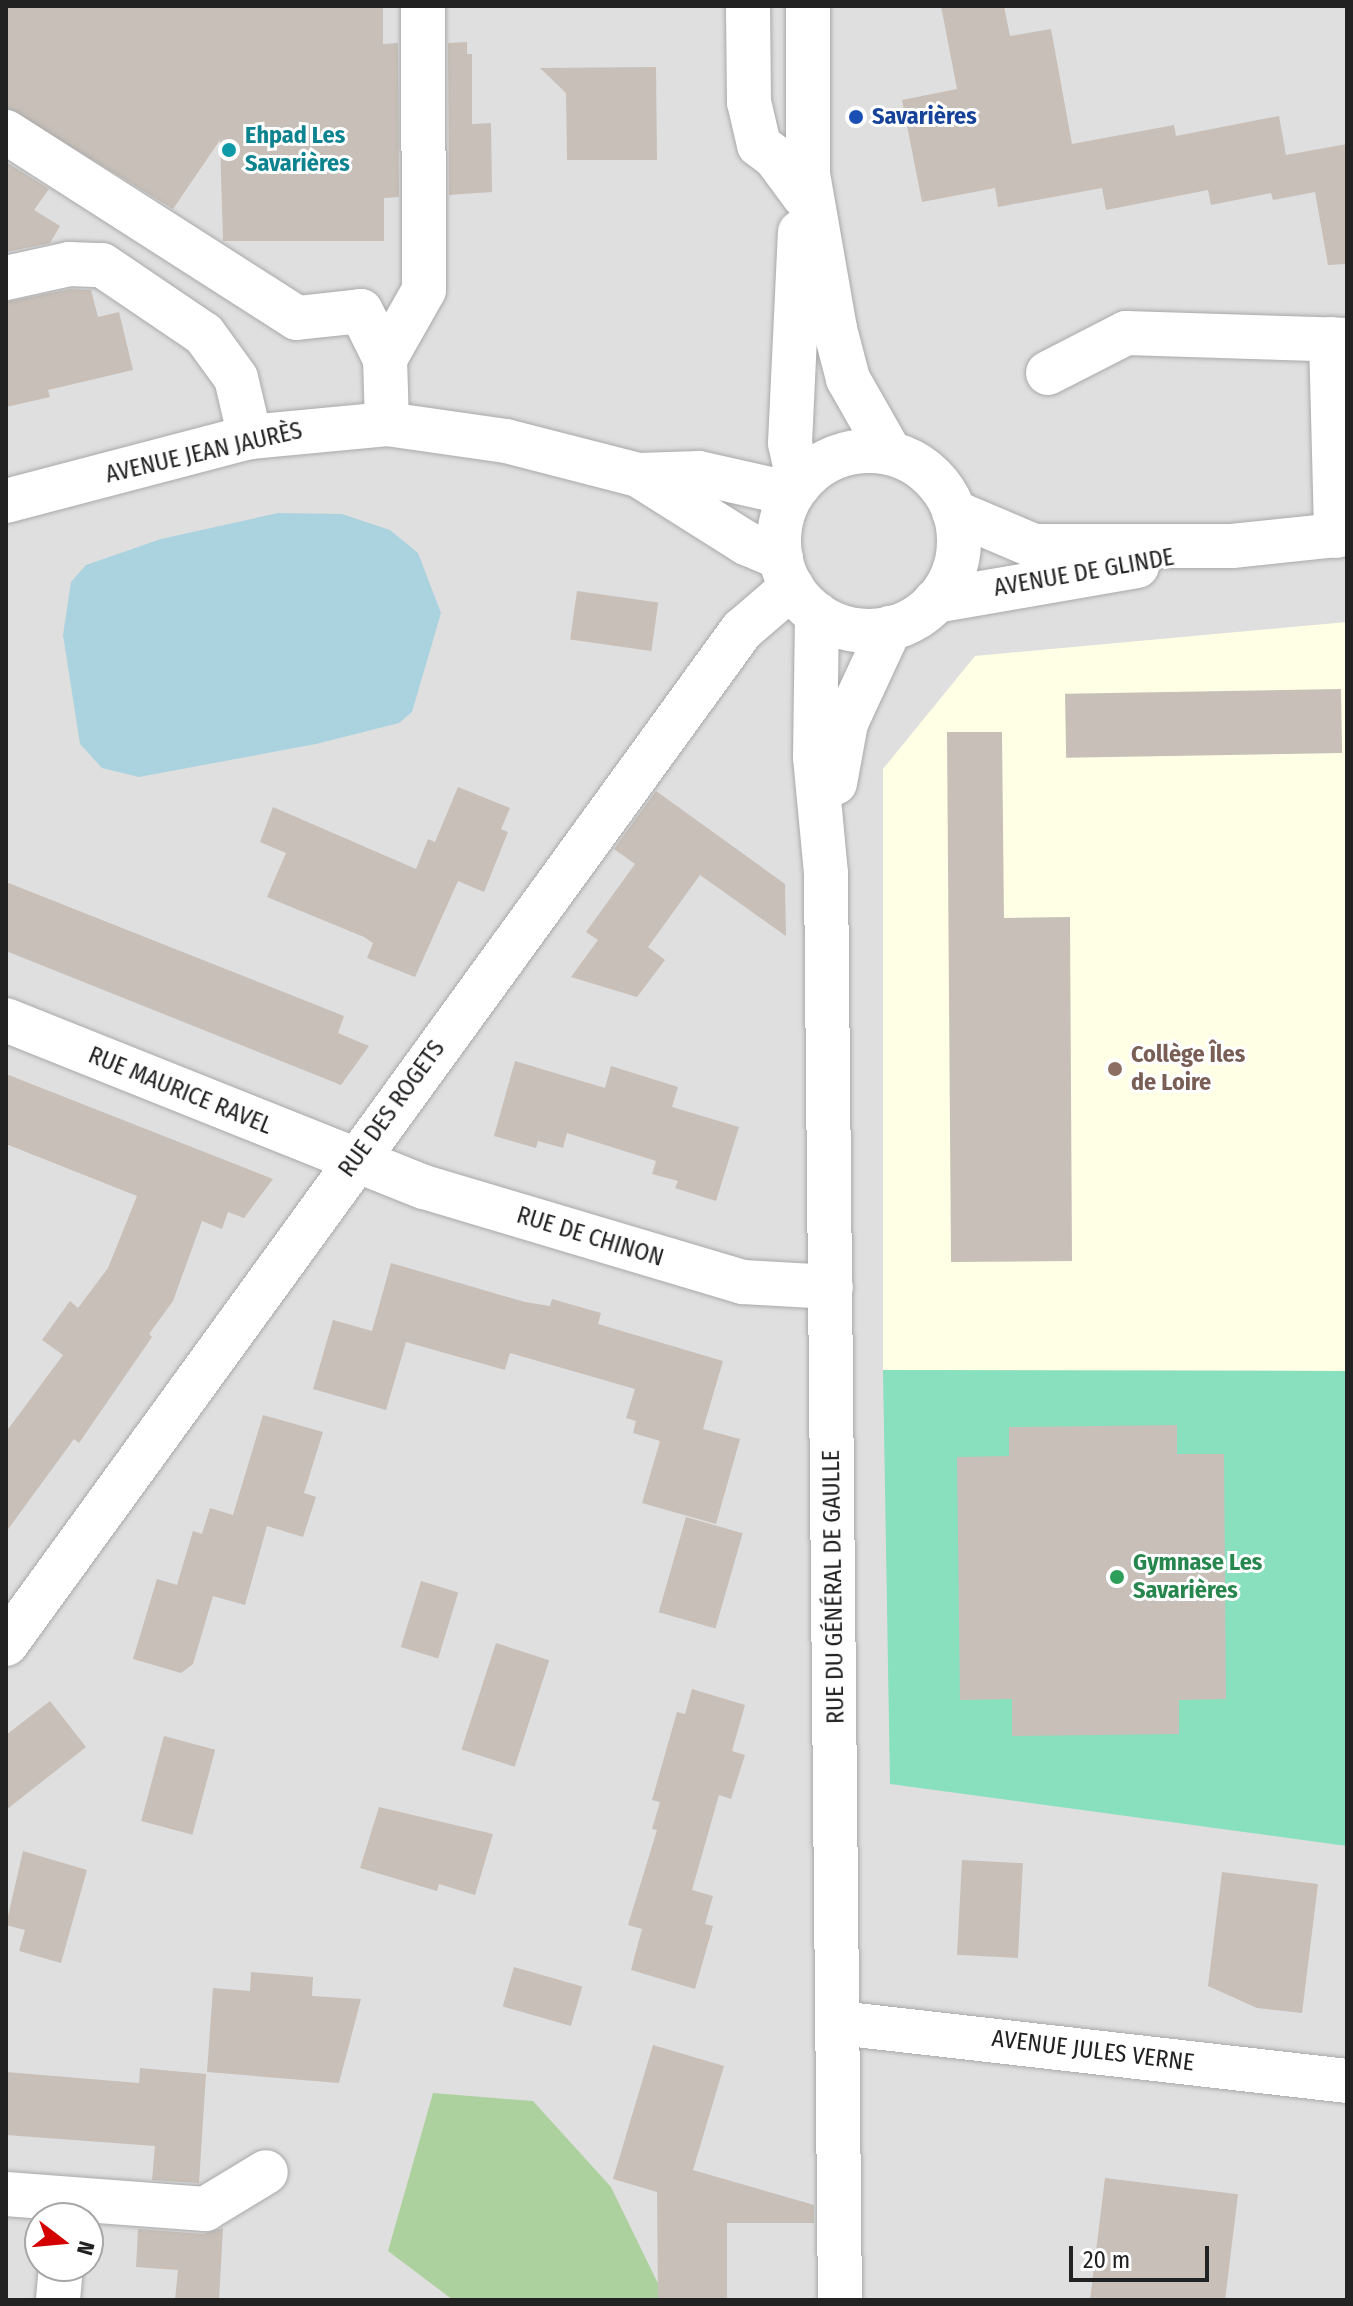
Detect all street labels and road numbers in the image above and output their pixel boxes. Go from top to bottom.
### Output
street label: AVENUE JEAN JAURÈS [103,416,305,490]
street label: AVENUE DE GLINDE [992,543,1176,603]
street label: RUE DES ROGETS [333,1035,451,1183]
street label: RUE MAURICE RAVEL [84,1041,276,1141]
street label: RUE DE CHINON [513,1201,667,1273]
street label: RUE DU GÉNÉRAL DE GAULLE [817,1450,851,1724]
street label: AVENUE JULES VERNE [990,2024,1196,2078]

